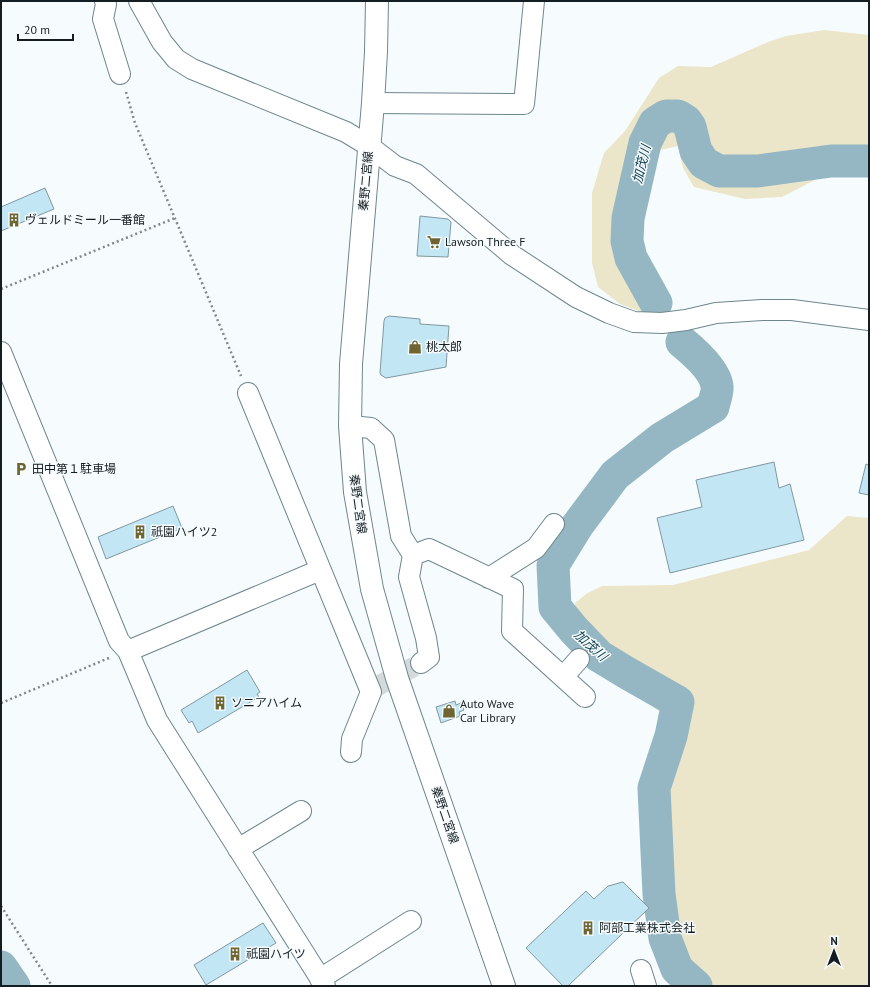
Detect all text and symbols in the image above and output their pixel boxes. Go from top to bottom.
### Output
scale bar [18,16,73,42]
text: 20 m [24,22,50,37]
water label: 加茂川 [629,141,655,185]
street label: 秦野二宮線 [355,150,376,212]
building icon: ヴェルドミール一番館 [6,212,22,228]
place label: ヴェルドミール一番館 [25,212,145,227]
supermarket icon: Lawson Three F [426,234,442,250]
place label: Lawson Three F [445,234,525,249]
shop icon: 桃太郎 [407,339,423,355]
place label: 桃太郎 [426,339,462,354]
parking icon: 田中第１駐車場 [13,461,29,477]
place label: 田中第１駐車場 [32,461,116,476]
street label: 秦野二宮線 [347,473,370,535]
building icon: 祇園ハイツ2 [132,524,148,540]
place label: 祇園ハイツ2 [151,524,217,539]
water label: 加茂川 [570,626,612,666]
building icon: ソニアハイム [212,695,228,711]
place label: ソニアハイム [231,695,302,710]
place label: Auto Wave Car Library [460,696,516,725]
shop icon: Auto Wave Car Library [441,703,457,719]
street label: 秦野二宮線 [429,784,462,846]
building icon: 阿部工業株式会社 [580,920,596,936]
place label: 阿部工業株式会社 [599,920,695,935]
north arrow [814,931,854,971]
text: N [830,934,838,948]
building icon: 祇園ハイツ [227,946,243,962]
place label: 祇園ハイツ [246,946,306,961]

